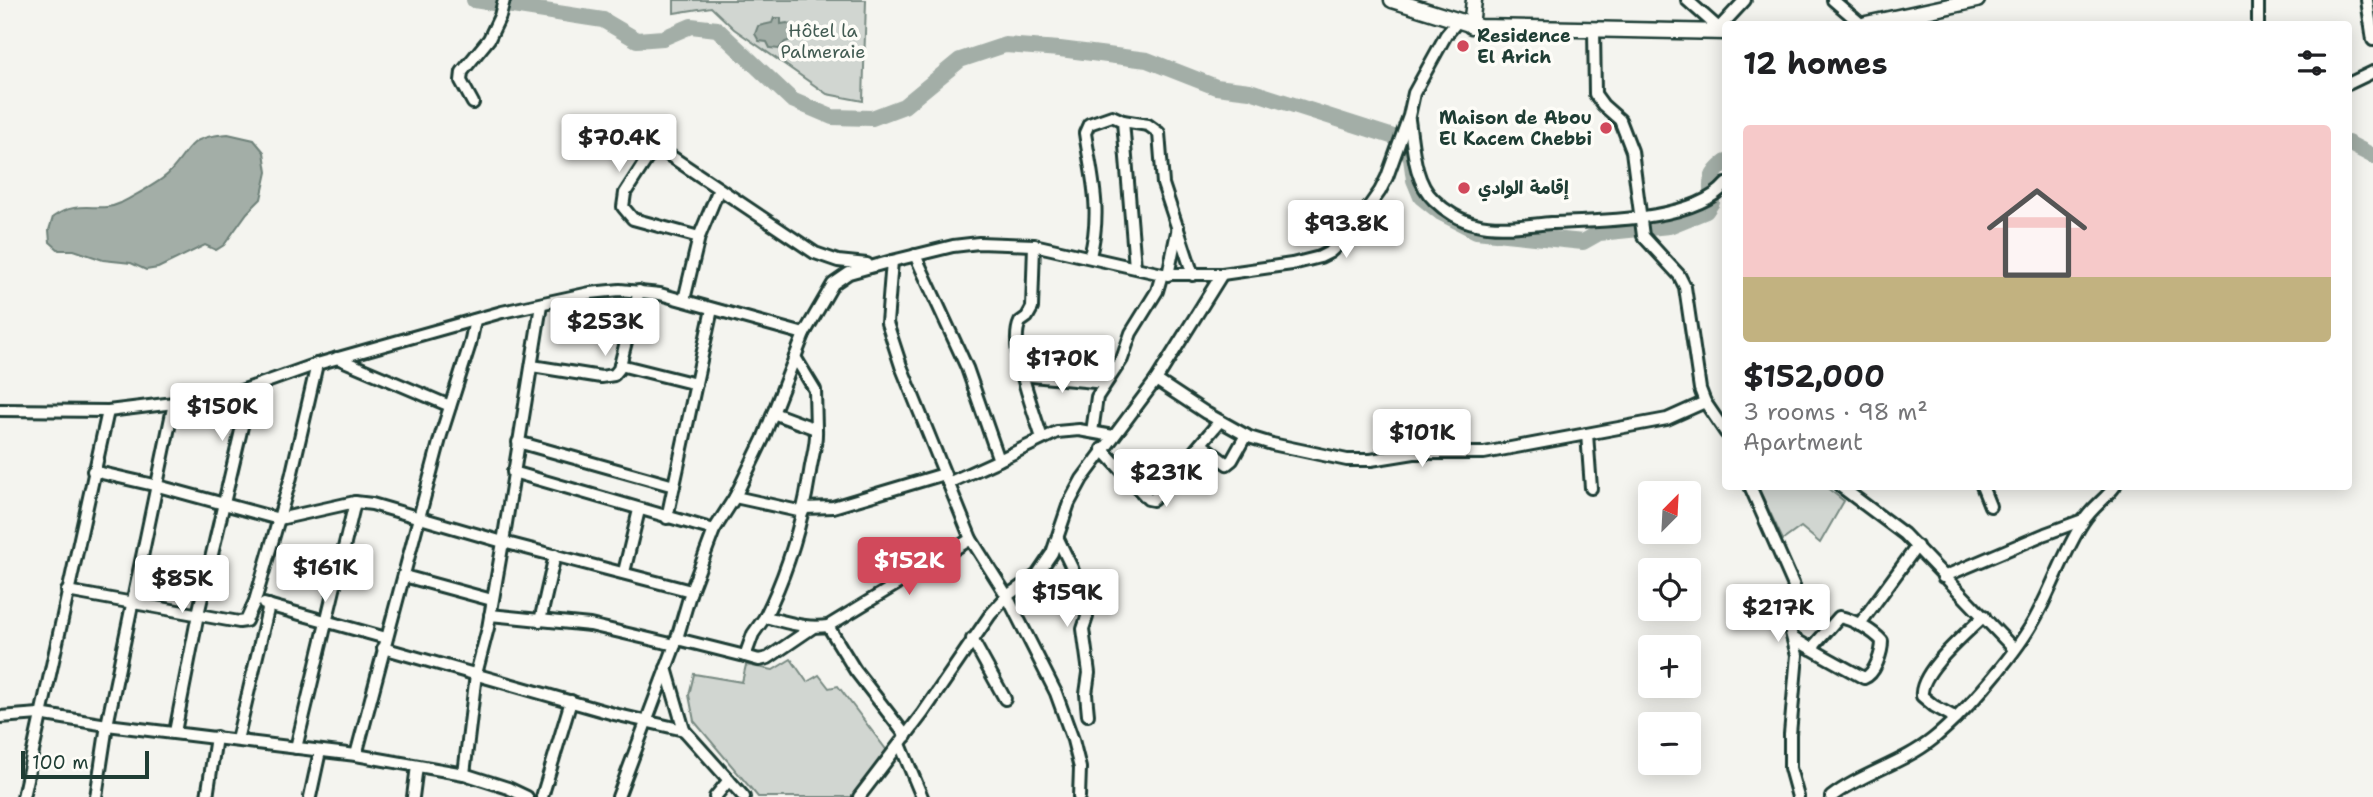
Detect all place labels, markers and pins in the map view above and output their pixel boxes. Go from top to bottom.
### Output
place label: Residence El Arich [1477,24,1571,69]
marker: Residence El Arich [1455,38,1471,54]
place label: Maison de Abou El Kacem Chebbi [1439,106,1592,151]
pin: $70.4K [562,114,676,174]
marker: Maison de Abou El Kacem Chebbi [1598,120,1614,136]
place label: إقامة الوادي [1478,176,1569,202]
marker: إقامة الوادي [1456,180,1472,196]
pin: $93.8K [1289,201,1403,260]
pin: $253K [556,298,654,358]
pin: $170K [1013,336,1111,395]
pin: $150K [173,384,271,443]
pin: $101K [1373,410,1471,469]
pin: $231K [1117,449,1215,509]
pin: $152K [860,538,958,597]
pin: $161K [276,544,374,604]
pin: $85K [141,556,223,615]
pin: $159K [1018,570,1116,629]
pin: $217K [1729,584,1827,644]

